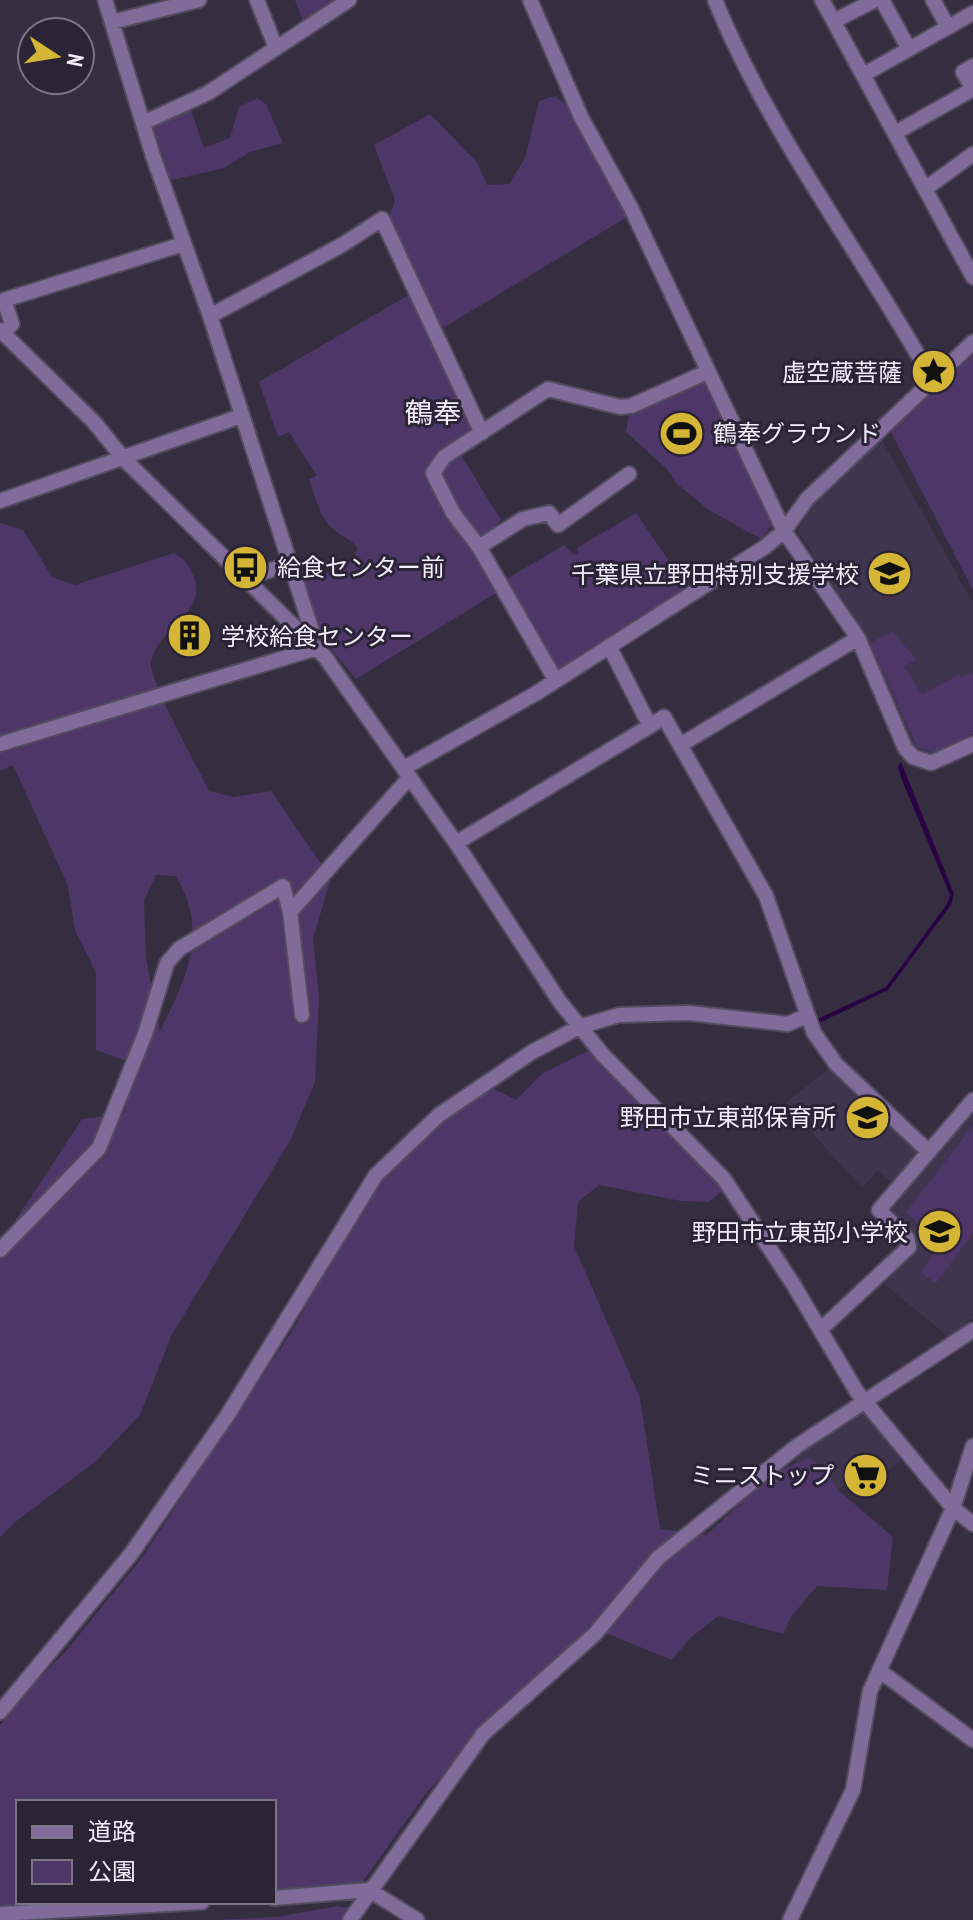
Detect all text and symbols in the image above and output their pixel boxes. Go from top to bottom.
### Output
north arrow [16,16,96,96]
text: N [61,51,90,69]
place icon: 虚空蔵菩薩 [909,348,957,396]
place label: 虚空蔵菩薩 [782,357,902,388]
district label: 鶴奉 [405,394,461,431]
sports icon: 鶴奉グラウンド [658,409,706,457]
place label: 鶴奉グラウンド [713,418,881,449]
bus stop icon: 給食センター前 [222,543,270,591]
school or university icon: 千葉県立野田特別支援学校 [866,550,914,598]
place label: 給食センター前 [277,552,445,583]
place label: 千葉県立野田特別支援学校 [571,559,859,590]
building icon: 学校給食センター [166,612,214,660]
place label: 学校給食センター [221,621,413,652]
school or university icon: 野田市立東部保育所 [843,1093,891,1141]
place label: 野田市立東部保育所 [620,1102,836,1133]
school or university icon: 野田市立東部小学校 [915,1208,963,1256]
place label: 野田市立東部小学校 [692,1217,908,1248]
supermarket icon: ミニストップ [841,1451,889,1499]
place label: ミニストップ [690,1460,834,1491]
legend [16,1800,276,1904]
text: 道路 [88,1816,136,1847]
text: 公園 [88,1856,136,1887]

